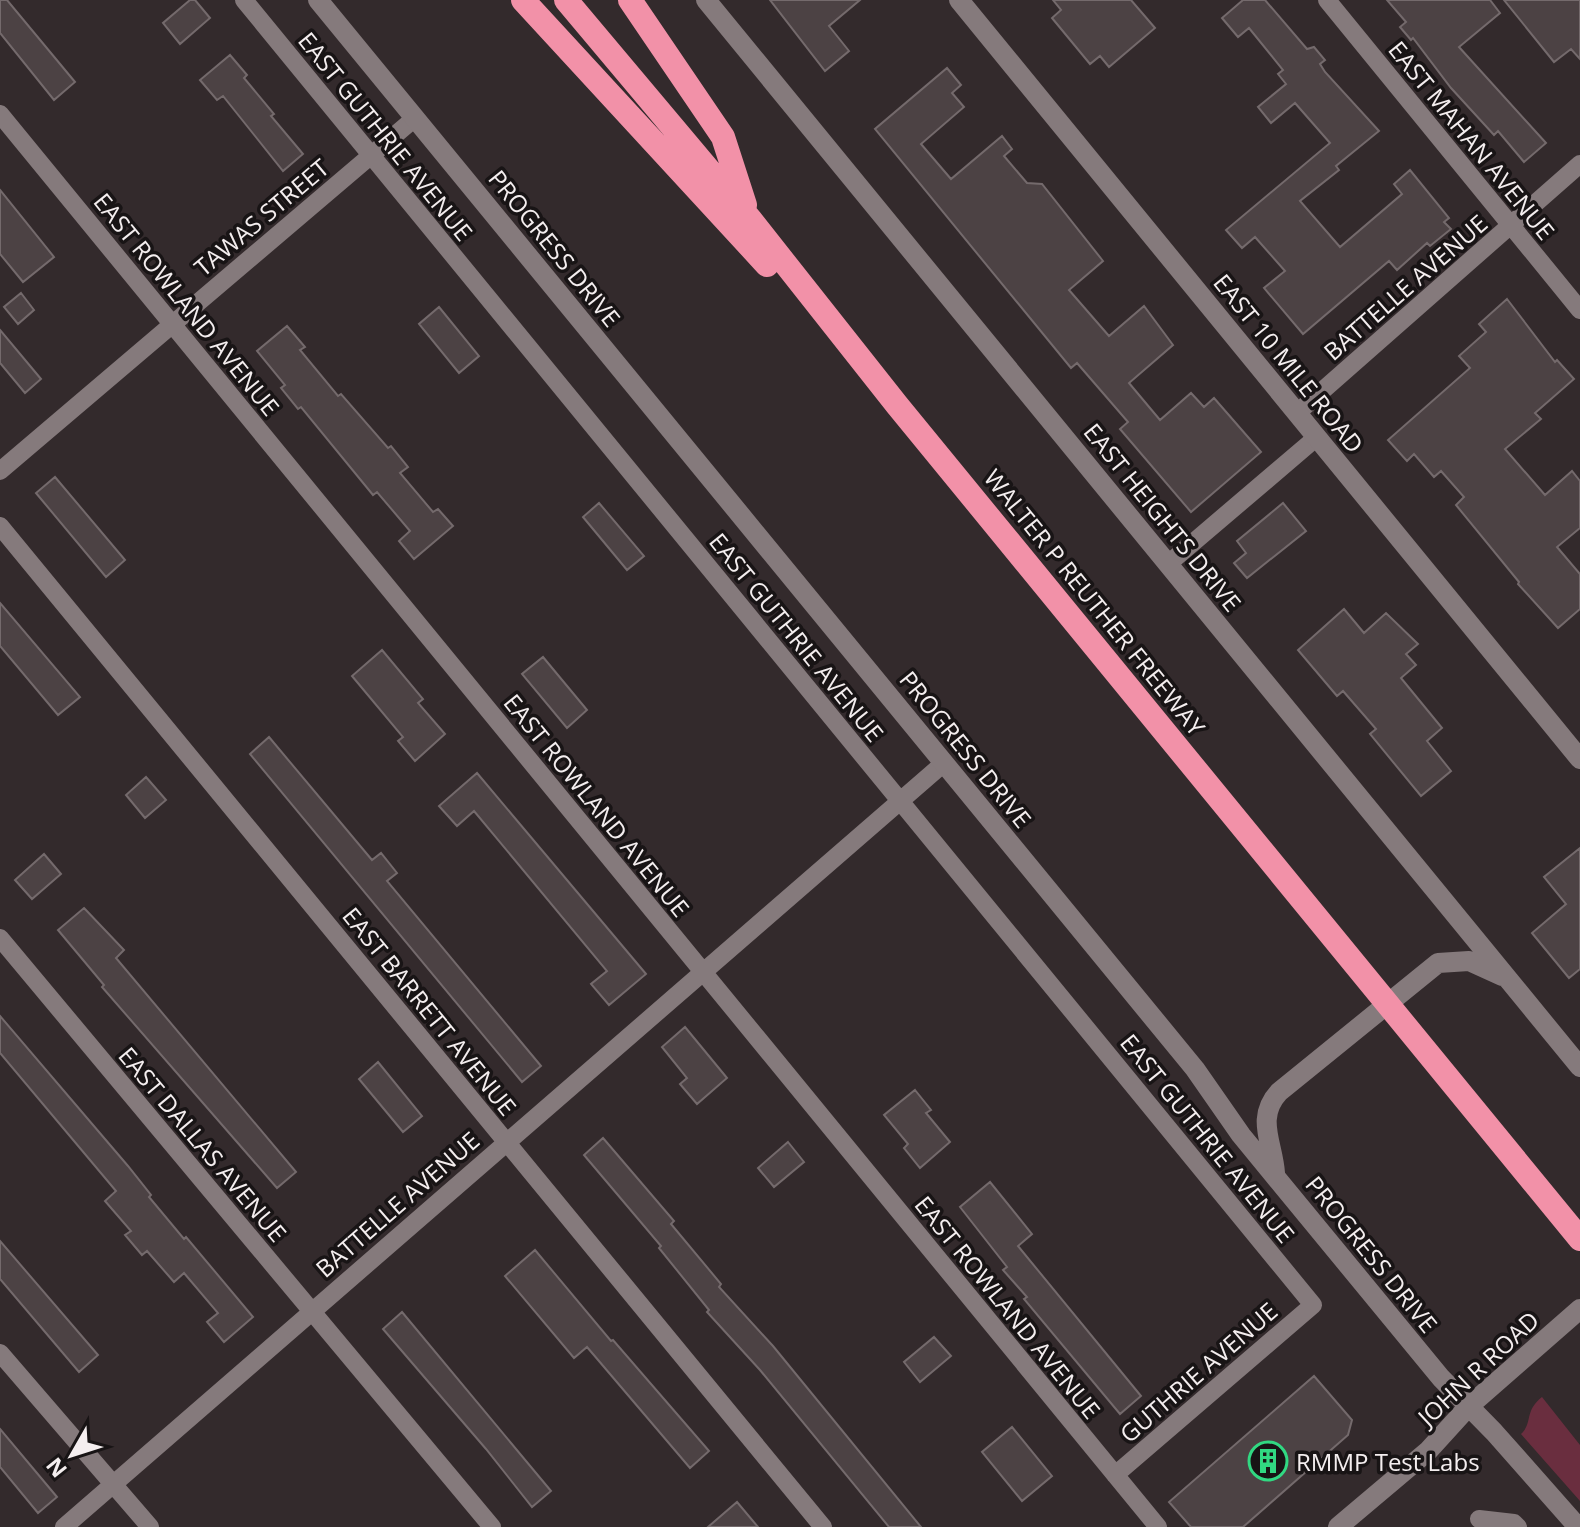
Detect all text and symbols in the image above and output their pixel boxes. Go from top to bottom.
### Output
street label: EAST GUTHRIE AVENUE [291,25,481,247]
street label: EAST MAHAN AVENUE [1382,34,1562,246]
street label: TAWAS STREET [187,151,335,283]
street label: PROGRESS DRIVE [482,163,628,333]
street label: EAST ROWLAND AVENUE [87,186,287,422]
street label: BATTELLE AVENUE [1316,207,1494,367]
street label: EAST 10 MILE ROAD [1207,267,1371,459]
street label: EAST HEIGHTS DRIVE [1077,416,1249,618]
street label: WALTER P REUTHER FREEWAY [977,462,1213,743]
street label: EAST GUTHRIE AVENUE [702,526,892,748]
street label: PROGRESS DRIVE [893,664,1039,834]
street label: EAST ROWLAND AVENUE [497,687,697,923]
street label: EAST BARRETT AVENUE [336,900,524,1122]
street label: EAST GUTHRIE AVENUE [1113,1027,1303,1249]
street label: EAST DALLAS AVENUE [112,1040,294,1248]
street label: BATTELLE AVENUE [308,1124,486,1284]
street label: PROGRESS DRIVE [1299,1169,1445,1339]
street label: EAST ROWLAND AVENUE [908,1189,1108,1425]
street label: GUTHRIE AVENUE [1112,1294,1284,1450]
street label: JOHN R ROAD [1409,1303,1546,1434]
north arrow [32,1415,112,1495]
building icon: RMMP Test Labs [1247,1440,1289,1482]
place label: RMMP Test Labs [1296,1445,1480,1478]
text: N [38,1452,73,1485]

